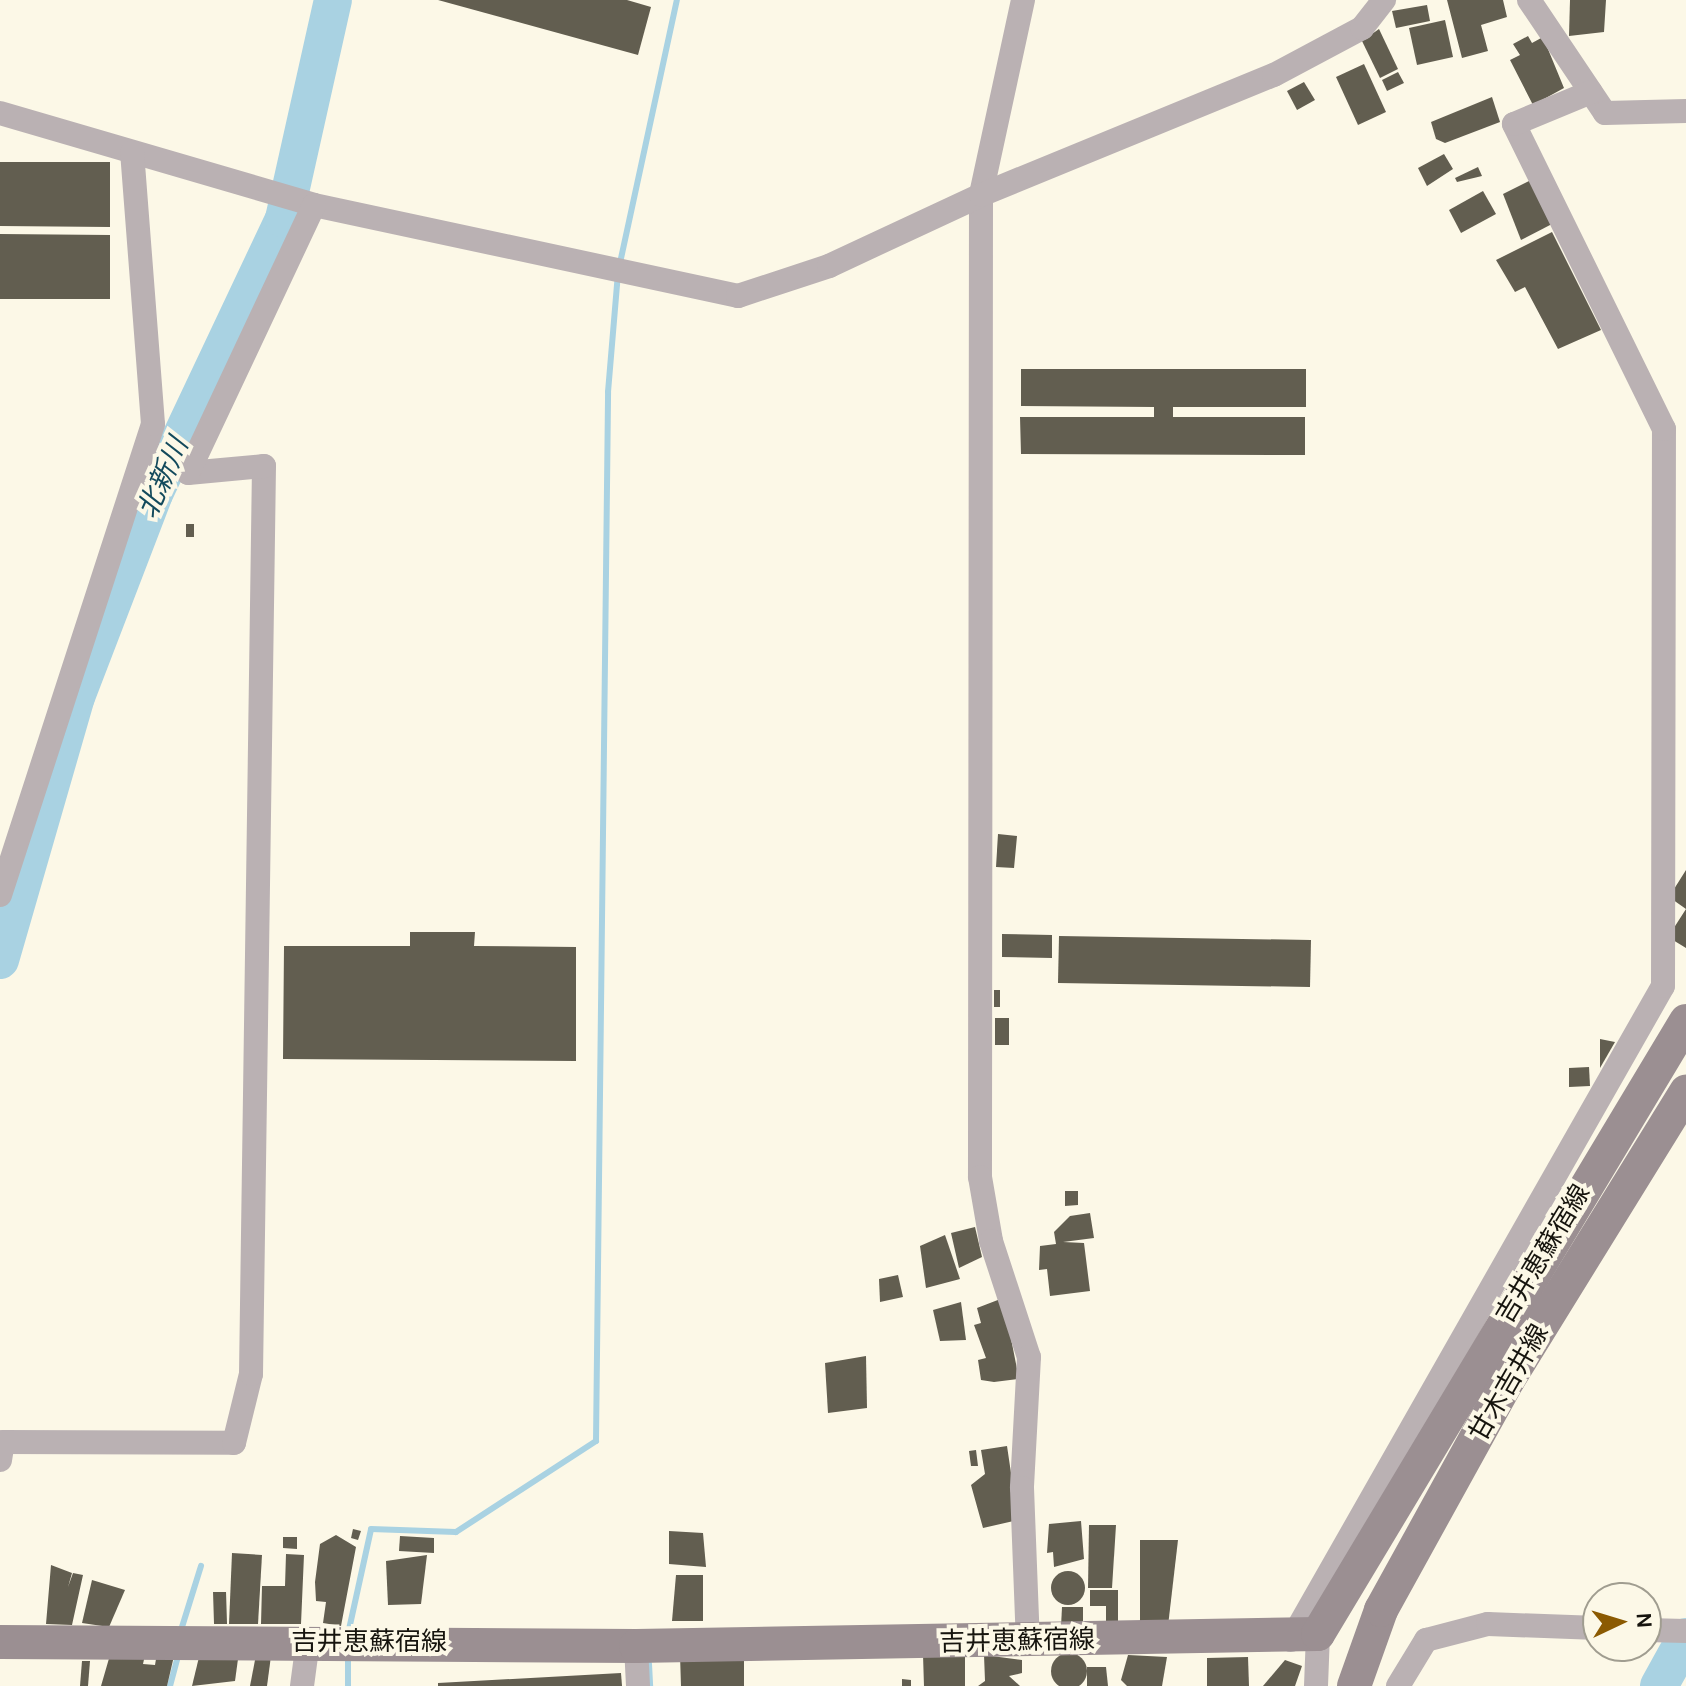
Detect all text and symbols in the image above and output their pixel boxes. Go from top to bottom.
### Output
water label: 北新川 [131,433,195,523]
street label: 吉井恵蘇宿線 [1489,1179,1597,1329]
street label: 甘木吉井線 [1463,1319,1555,1447]
north arrow [1582,1582,1662,1662]
text: N [1630,1612,1657,1629]
street label: 吉井恵蘇宿線 [939,1624,1095,1658]
street label: 吉井恵蘇宿線 [291,1626,447,1658]

